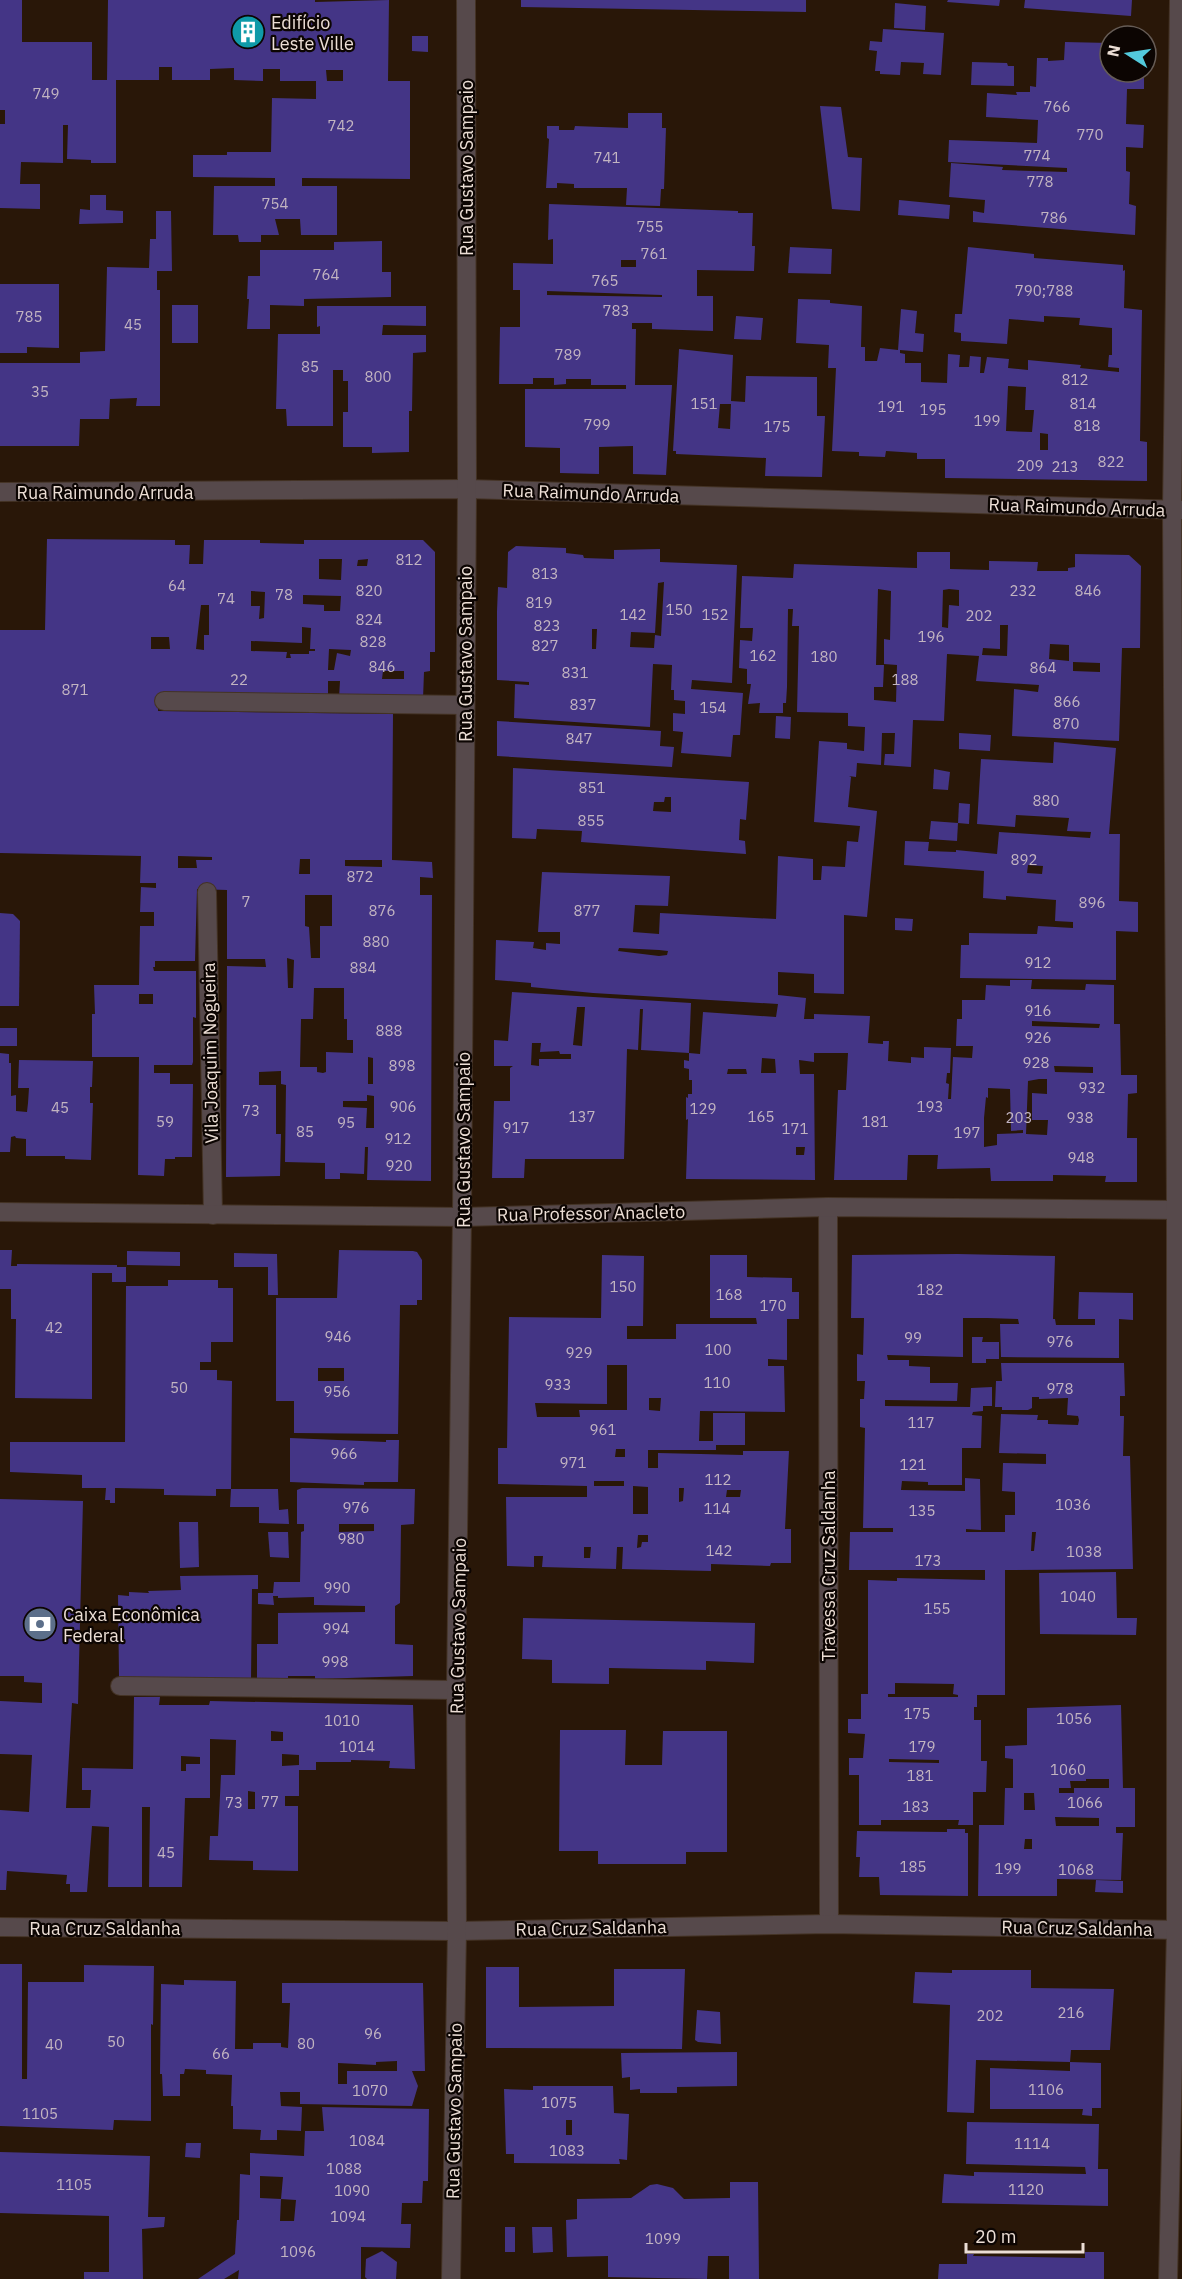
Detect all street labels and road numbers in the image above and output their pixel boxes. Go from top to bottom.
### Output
street label: Rua Gustavo Sampaio [455,80,478,256]
street label: Rua Raimundo Arruda [502,478,680,508]
street label: Rua Raimundo Arruda [16,481,194,504]
street label: Rua Raimundo Arruda [988,492,1166,522]
street label: Rua Gustavo Sampaio [454,566,477,742]
street label: Vila Joaquim Nogueira [197,962,223,1144]
street label: Rua Gustavo Sampaio [452,1052,475,1228]
street label: Rua Professor Anacleto [497,1200,685,1226]
street label: Travessa Cruz Saldanha [817,1470,840,1662]
street label: Rua Gustavo Sampaio [445,1538,471,1714]
street label: Rua Cruz Saldanha [515,1915,667,1941]
street label: Rua Cruz Saldanha [1001,1915,1153,1941]
street label: Rua Cruz Saldanha [29,1917,181,1940]
street label: Rua Gustavo Sampaio [441,2023,467,2199]

